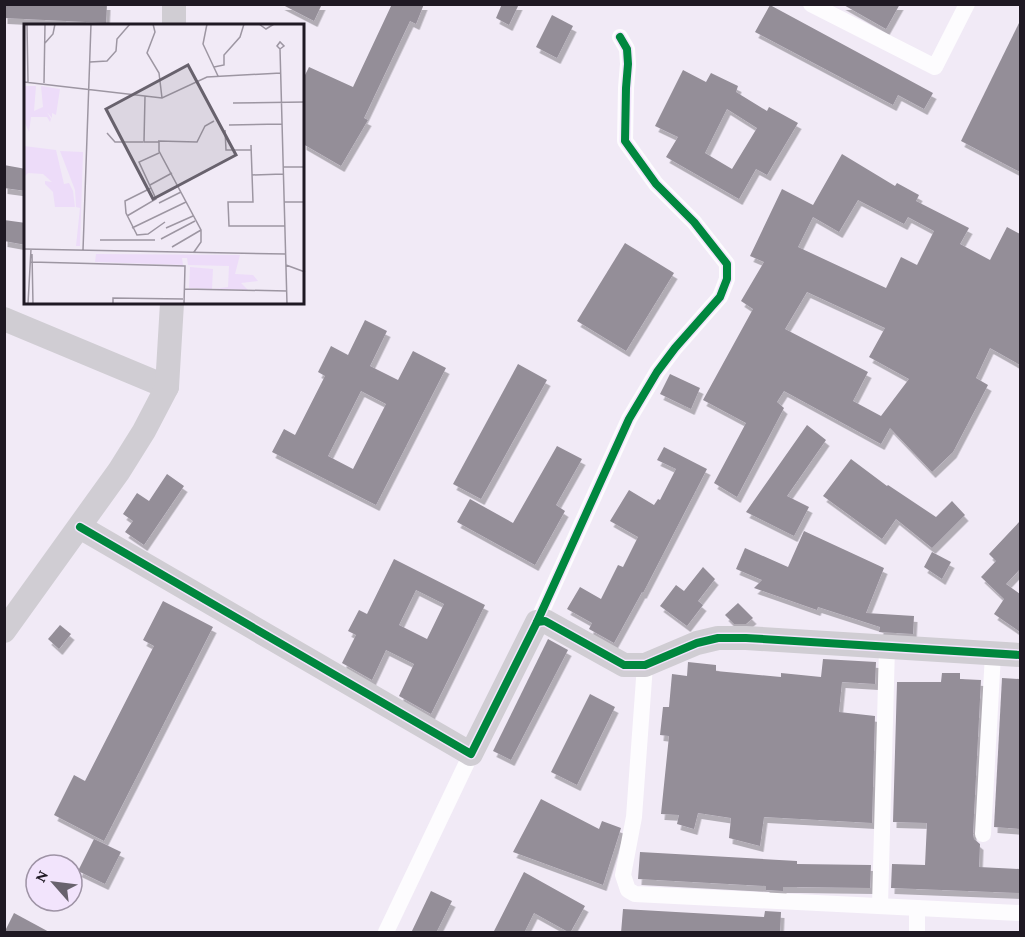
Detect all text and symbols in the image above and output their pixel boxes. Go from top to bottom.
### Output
inset map [24,24,304,304]
north arrow [24,853,84,913]
text: N [31,867,51,885]

